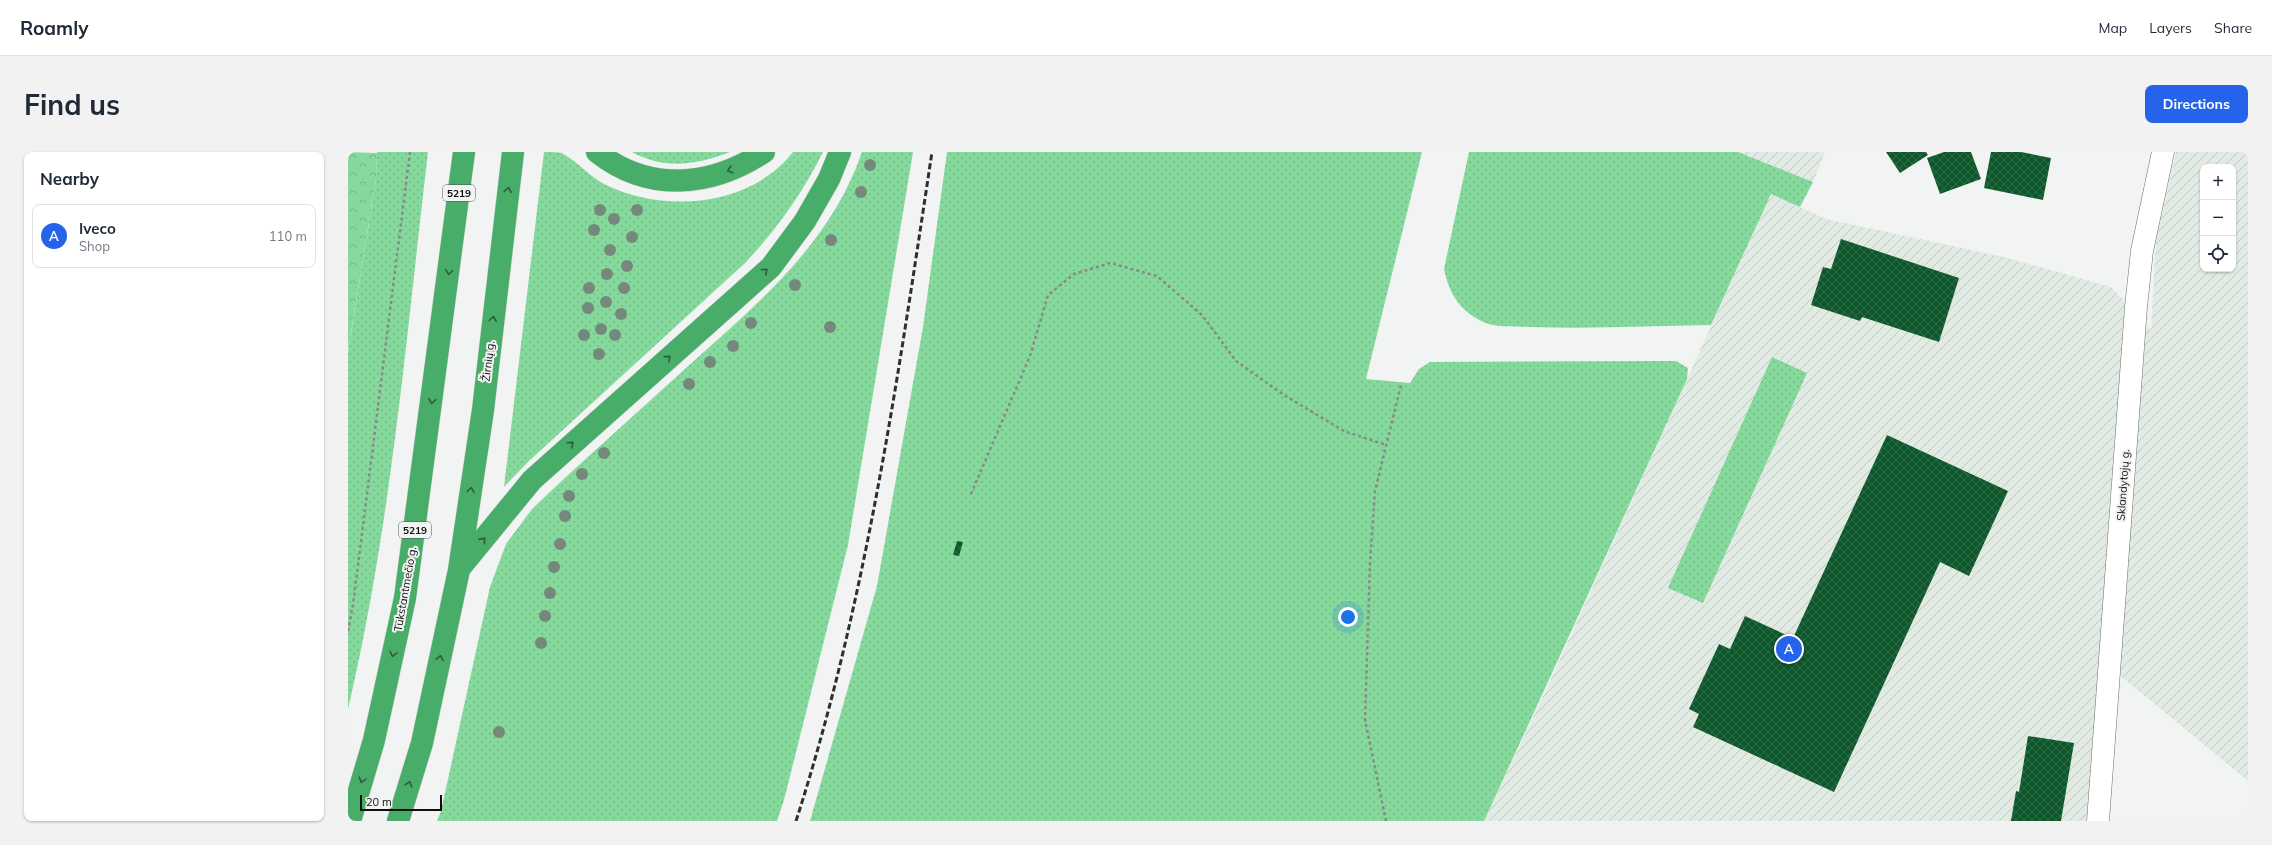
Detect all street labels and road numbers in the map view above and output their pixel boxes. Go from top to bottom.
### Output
road number: 5219 [443,185,475,201]
street label: Žirnių g. [479,340,497,382]
street label: Sklandytojų g. [2114,449,2132,521]
road number: 5219 [399,522,431,538]
street label: Tūkstantmečio g. [391,545,419,633]

